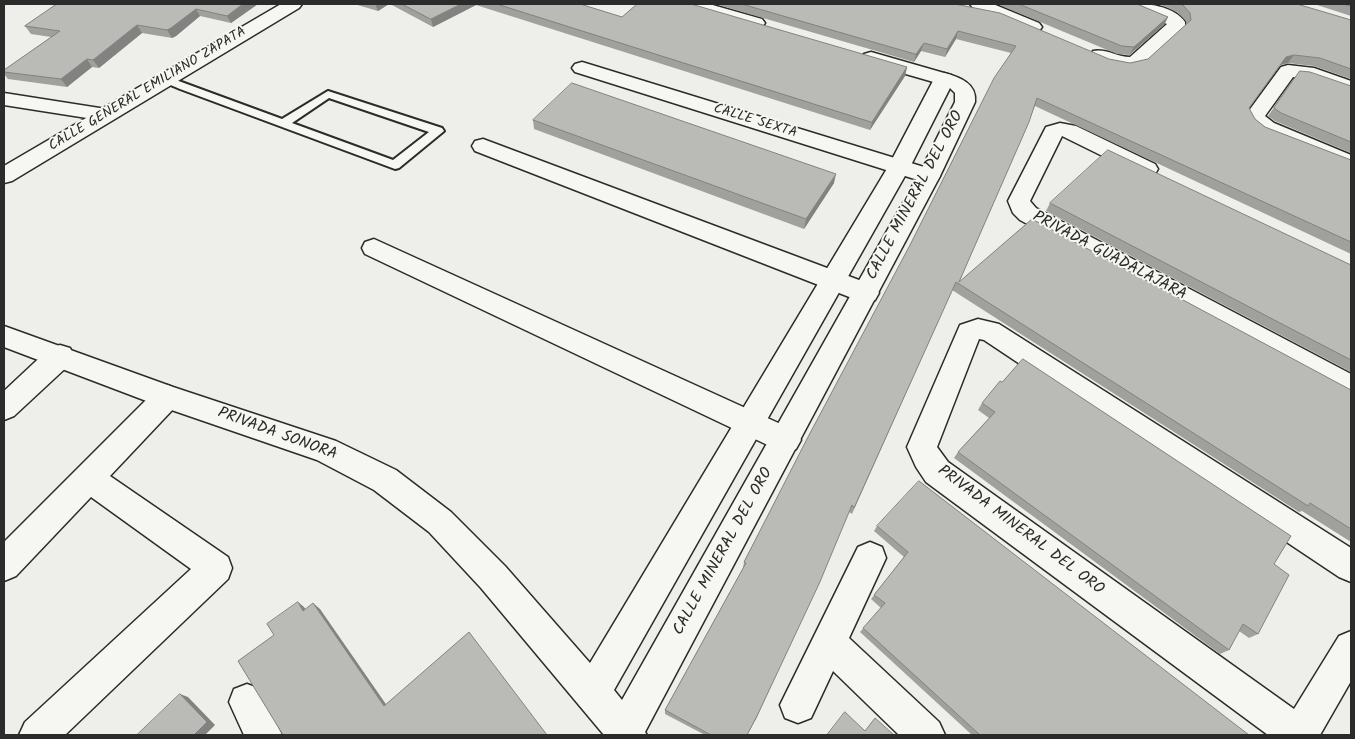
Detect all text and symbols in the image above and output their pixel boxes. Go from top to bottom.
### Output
street label: CALLE GENERAL EMILIANO ZAPATA [46,24,250,156]
street label: CALLE SEXTA [711,101,799,143]
street label: CALLE MINERAL DEL ORO [863,108,969,284]
street label: PRIVADA GUADALAJARA [1029,208,1189,306]
street label: PRIVADA SONORA [215,404,339,466]
street label: PRIVADA MINERAL DEL ORO [933,462,1107,600]
street label: CALLE MINERAL DEL ORO [670,465,778,639]

